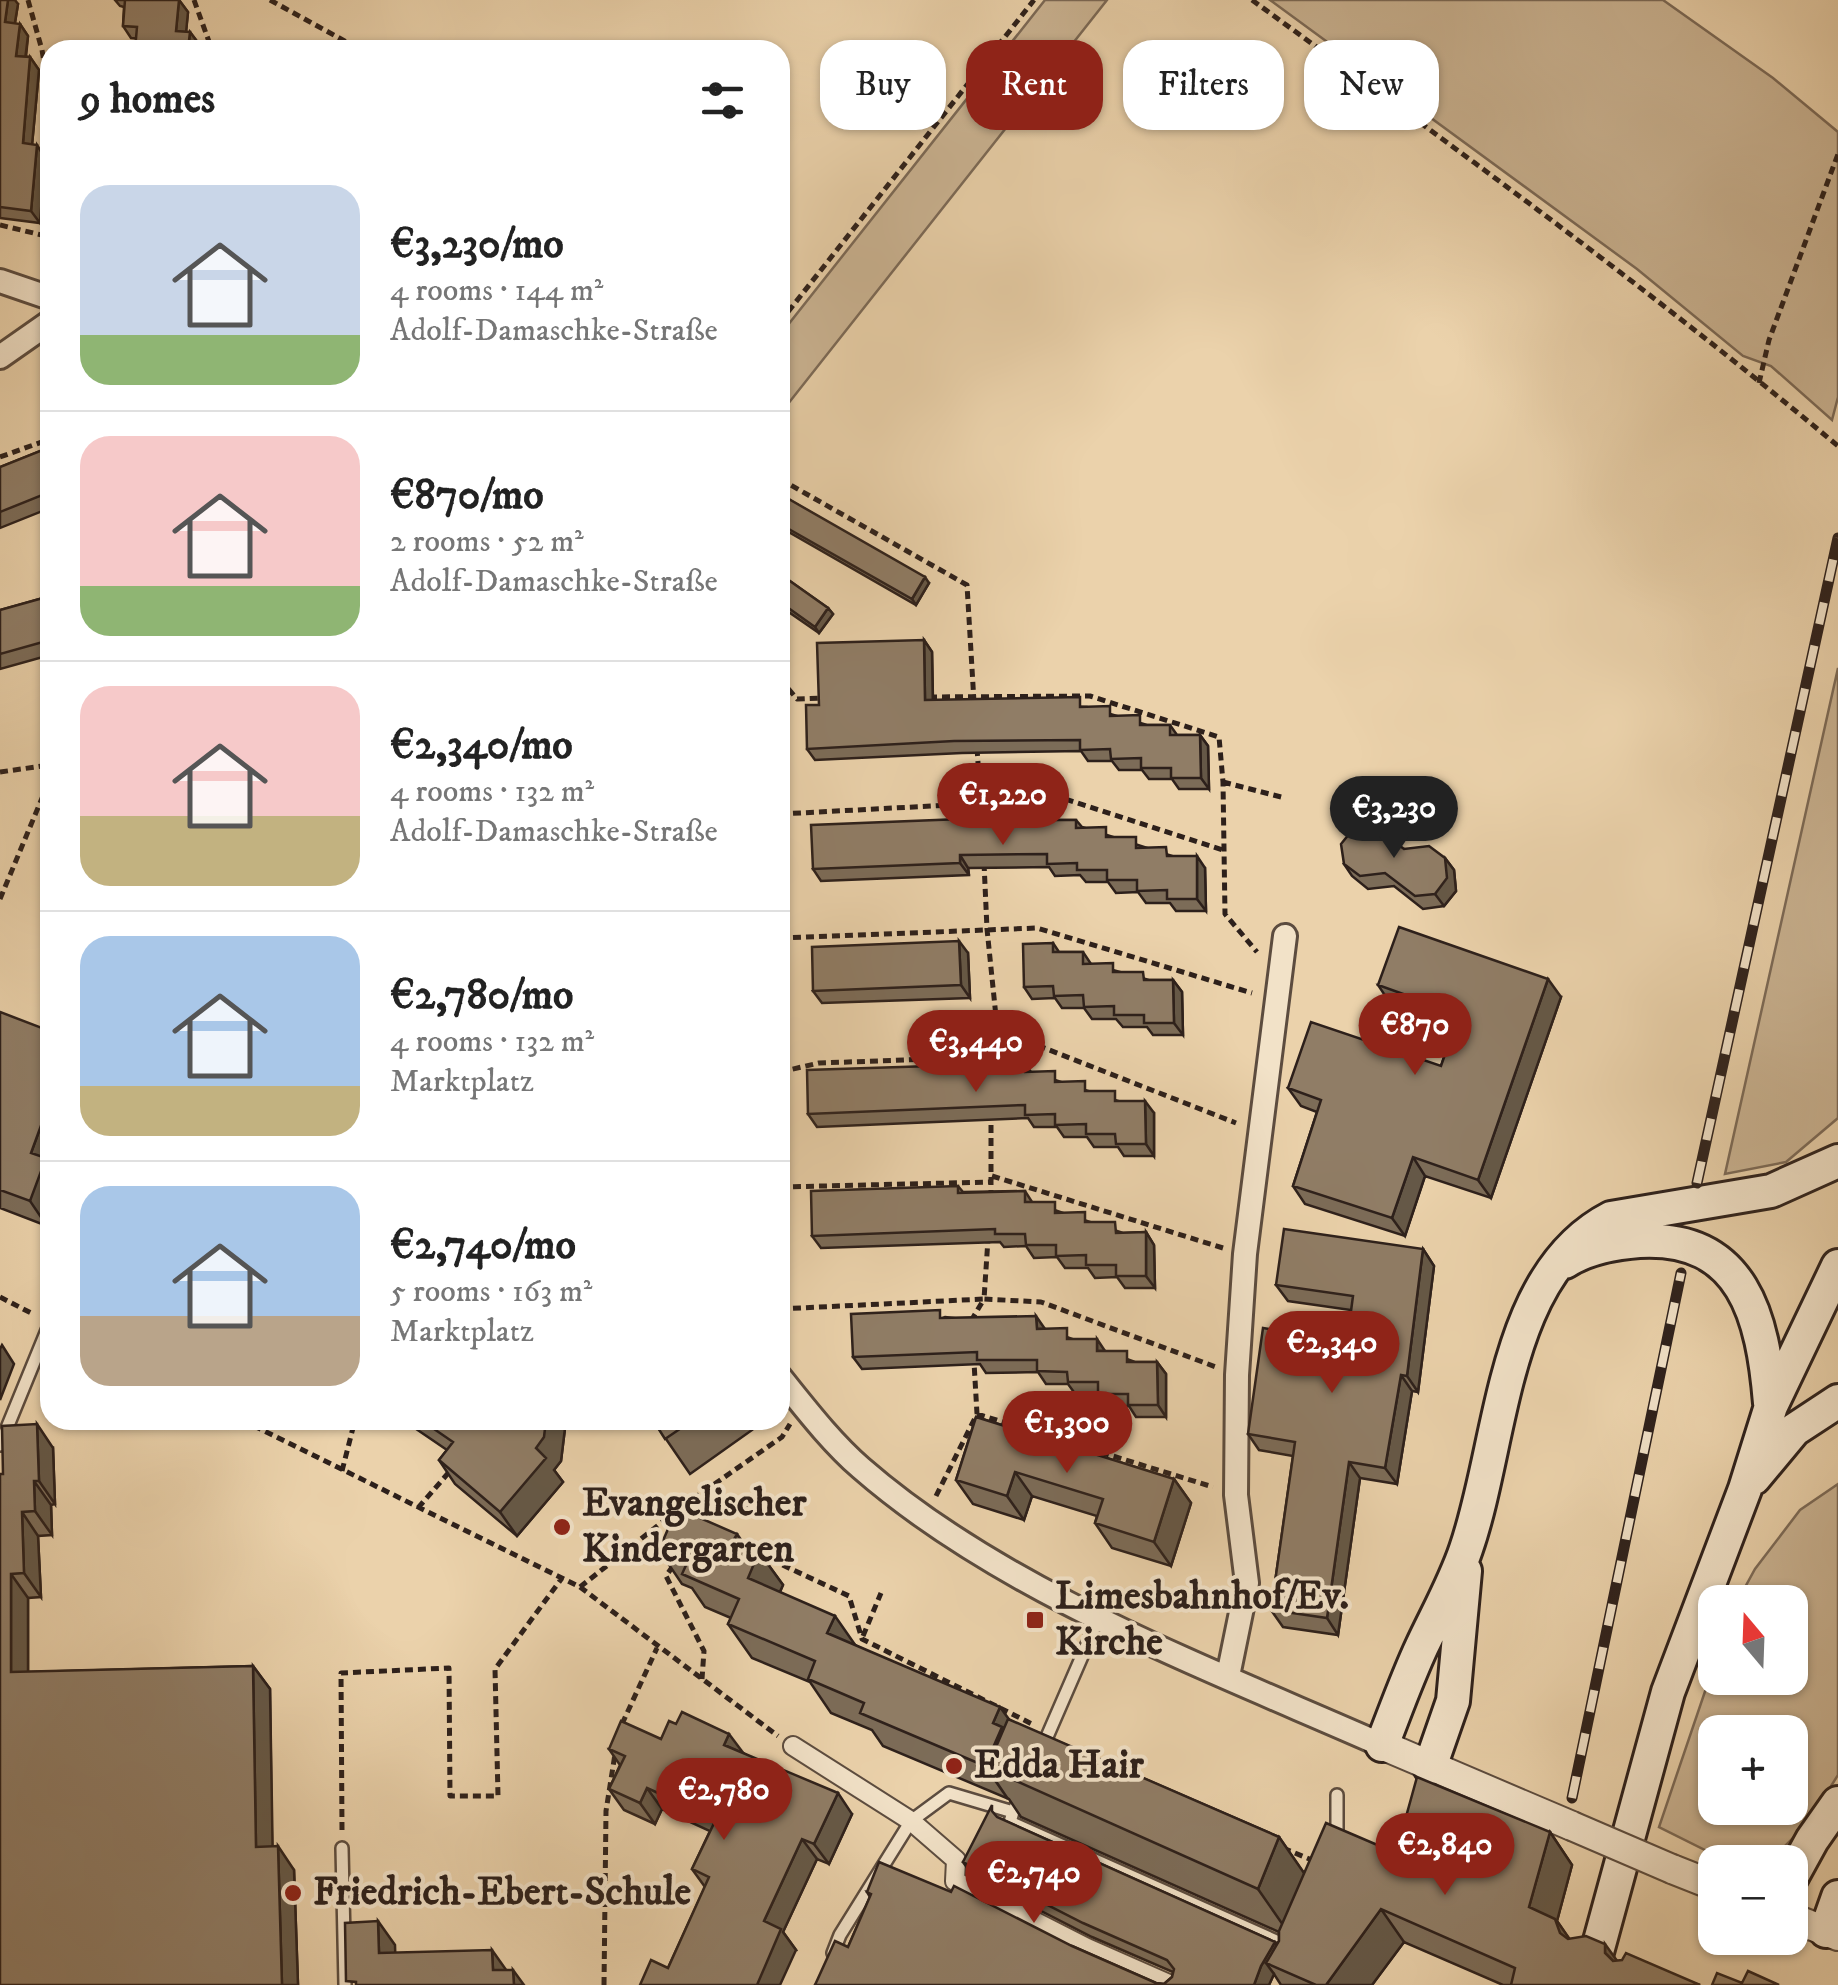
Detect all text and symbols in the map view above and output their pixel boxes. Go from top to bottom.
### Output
chip: Buy [820,40,946,130]
chip: Rent [966,40,1103,130]
chip: Filters [1123,40,1284,130]
chip: New [1304,40,1439,130]
icon: filters [695,73,750,128]
text: 9 homes [80,74,215,126]
text: €3,230/mo [390,219,564,271]
icon: home [160,225,280,345]
text: 4 rooms · 144 m² [390,271,603,311]
text: Adolf-Damaschke-Straße [390,311,718,351]
text: €870/mo [390,470,544,522]
icon: home [160,476,280,596]
text: 2 rooms · 52 m² [390,522,584,562]
text: Adolf-Damaschke-Straße [390,562,718,602]
text: €2,340/mo [390,720,573,772]
icon: home [160,726,280,846]
pin: €1,220 [922,763,1084,848]
text: 4 rooms · 132 m² [390,772,594,812]
text: €1,220 [959,775,1047,815]
pin: €3,230 [1313,776,1475,861]
text: €3,230 [1352,788,1436,828]
text: Adolf-Damaschke-Straße [390,812,718,852]
text: €2,780/mo [390,970,573,1022]
icon: home [160,976,280,1096]
pin: €870 [1356,993,1474,1078]
text: €870 [1381,1005,1449,1045]
pin: €3,440 [895,1010,1057,1095]
text: 4 rooms · 132 m² [390,1022,594,1062]
text: €3,440 [929,1022,1023,1062]
text: Marktplatz [390,1062,534,1102]
text: €2,740/mo [390,1220,576,1272]
icon: home [160,1226,280,1346]
text: 5 rooms · 163 m² [390,1272,592,1312]
pin: €2,340 [1251,1311,1413,1396]
text: Marktplatz [390,1312,534,1352]
text: €2,340 [1286,1323,1378,1363]
pin: €1,300 [986,1391,1148,1476]
text: €1,300 [1024,1403,1110,1443]
place label: Evangelischer Kindergarten [582,1479,807,1575]
marker: Evangelischer Kindergarten [551,1516,573,1538]
place label: Limesbahnhof/Ev. Kirche [1055,1572,1349,1668]
north arrow [1698,1585,1808,1695]
map controls [1698,1585,1808,1955]
marker: Limesbahnhof/Ev. Kirche [1024,1609,1046,1631]
button: + [1698,1715,1808,1825]
place label: Edda Hair [974,1741,1145,1791]
marker: Edda Hair [943,1755,965,1777]
pin: €2,780 [643,1758,805,1843]
text: €2,780 [678,1770,770,1810]
pin: €2,840 [1364,1813,1526,1898]
text: €2,840 [1397,1825,1493,1865]
pin: €2,740 [953,1841,1115,1926]
button: − [1698,1845,1808,1955]
text: €2,740 [987,1853,1081,1893]
place label: Friedrich-Ebert-Schule [313,1868,692,1918]
marker: Friedrich-Ebert-Schule [282,1882,304,1904]

